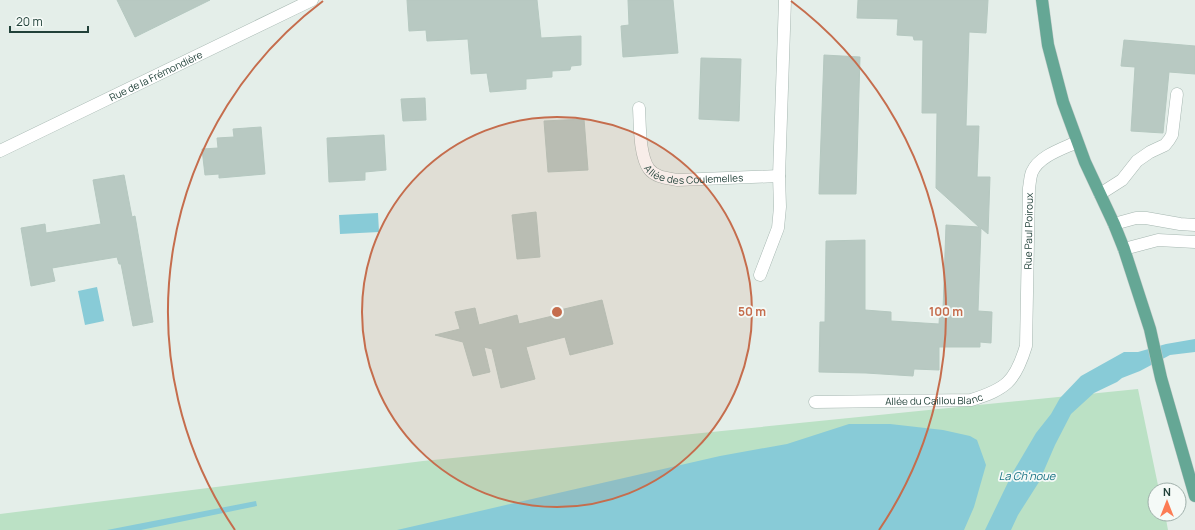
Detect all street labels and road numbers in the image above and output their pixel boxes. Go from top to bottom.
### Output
street label: Rue de la Frémondière [107,47,205,104]
street label: Allée des Coulemelles [641,162,744,187]
street label: Rue Paul Poiroux [1020,192,1036,270]
street label: Allée du Caillou Blanc [885,389,985,408]

